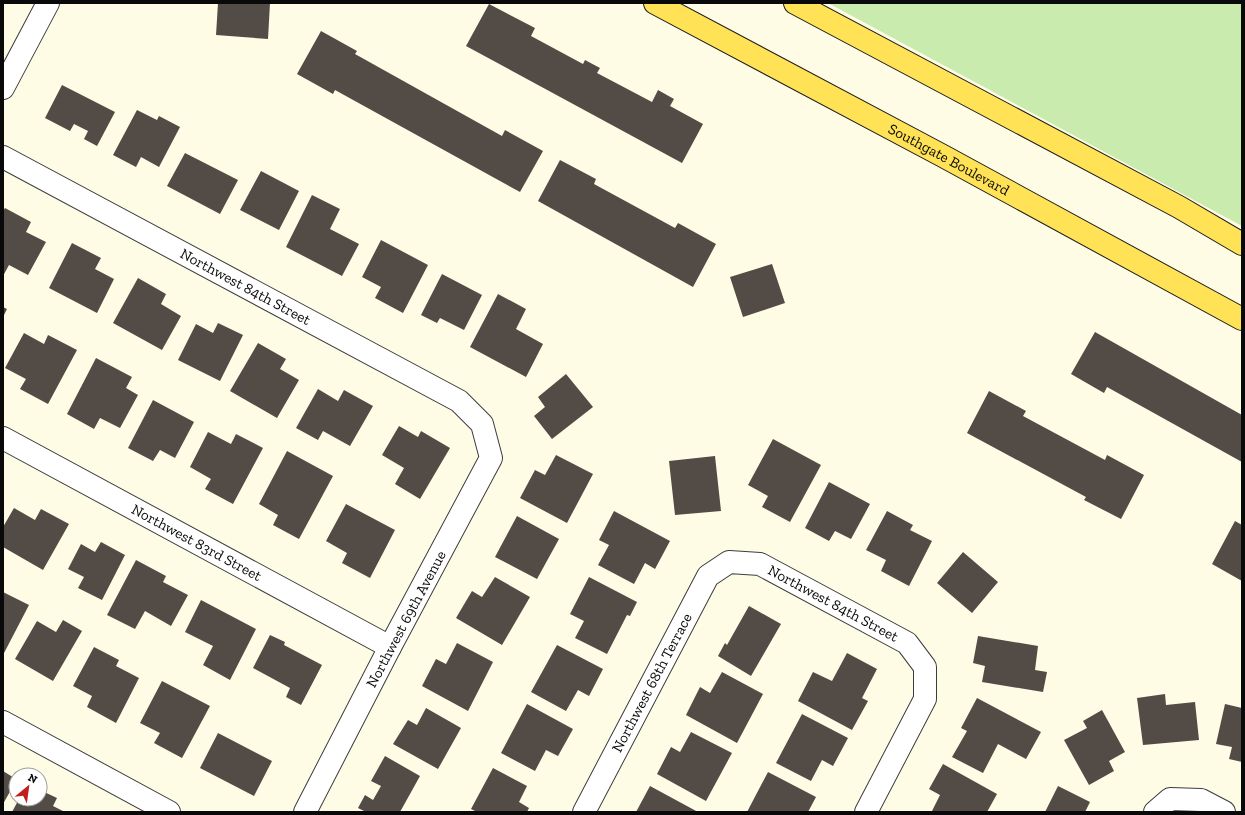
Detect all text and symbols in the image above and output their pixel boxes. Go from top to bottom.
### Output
street label: Southgate Boulevard [885,120,1013,200]
street label: Northwest 84th Street [177,244,314,329]
street label: Northwest 83rd Street [128,500,265,585]
street label: Northwest 69th Avenue [362,547,450,691]
street label: Northwest 84th Street [765,561,902,646]
street label: Northwest 68th Terrace [608,610,696,755]
north arrow [8,767,48,807]
text: N [26,771,40,787]

